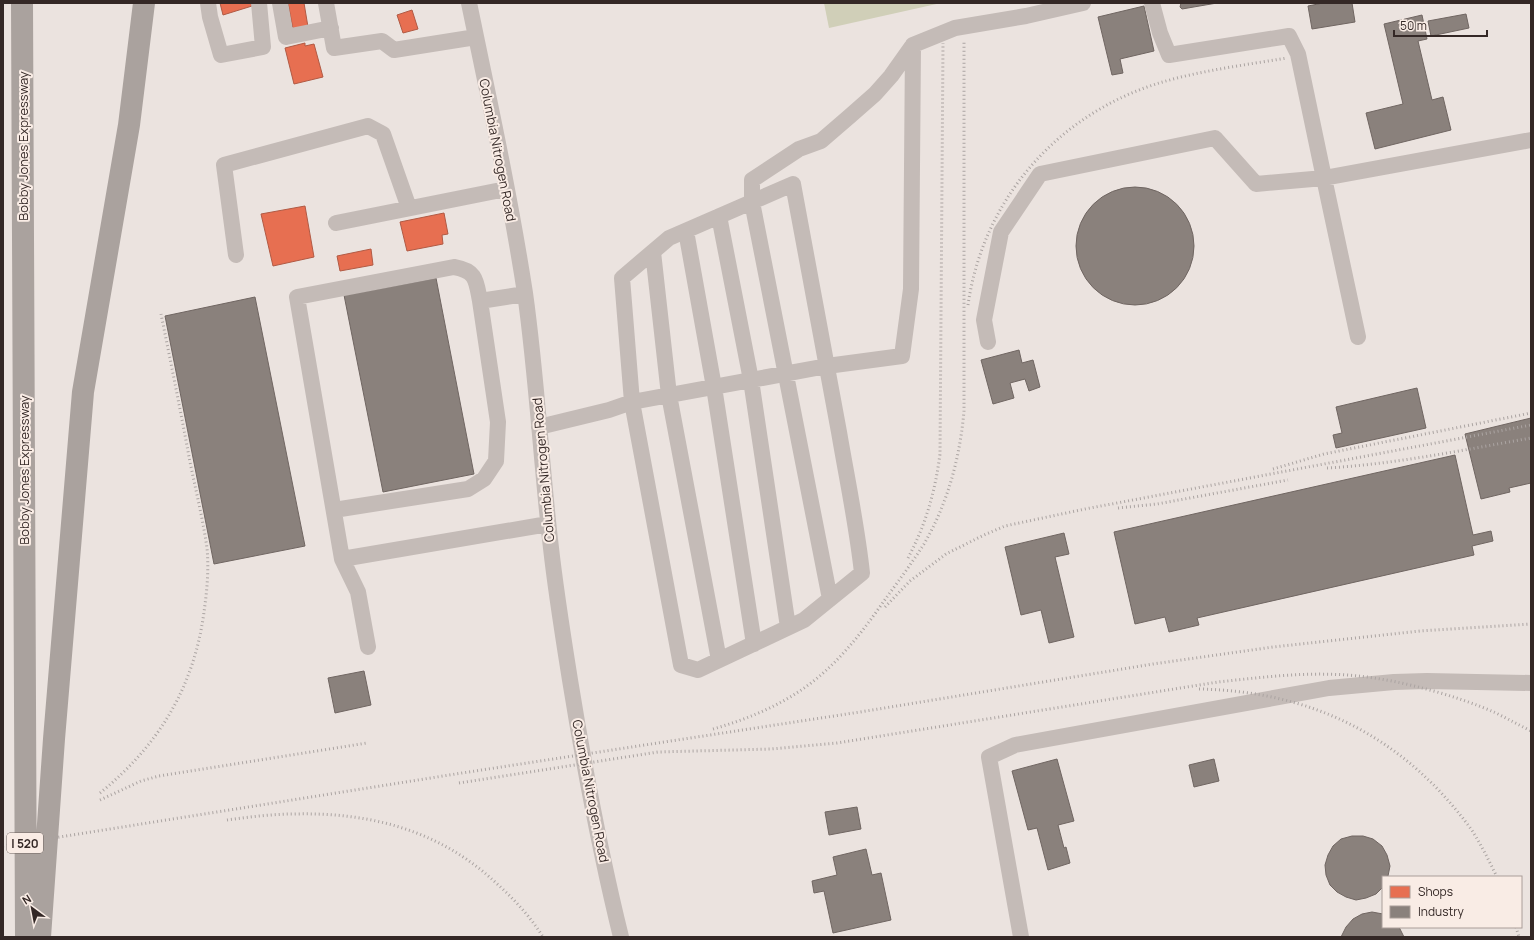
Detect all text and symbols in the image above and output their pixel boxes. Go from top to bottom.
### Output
scale bar [1394,12,1487,38]
text: 50 m [1400,17,1427,34]
street label: Bobby Jones Expressway [14,71,32,221]
street label: Columbia Nitrogen Road [475,77,521,223]
street label: Bobby Jones Expressway [15,395,33,545]
street label: Columbia Nitrogen Road [528,397,558,543]
street label: Columbia Nitrogen Road [568,718,614,864]
road number: I 520 [7,833,43,853]
legend [1382,876,1522,928]
text: Shops [1418,883,1453,900]
north arrow [12,888,52,928]
text: N [19,891,34,908]
text: Industry [1418,903,1464,920]

